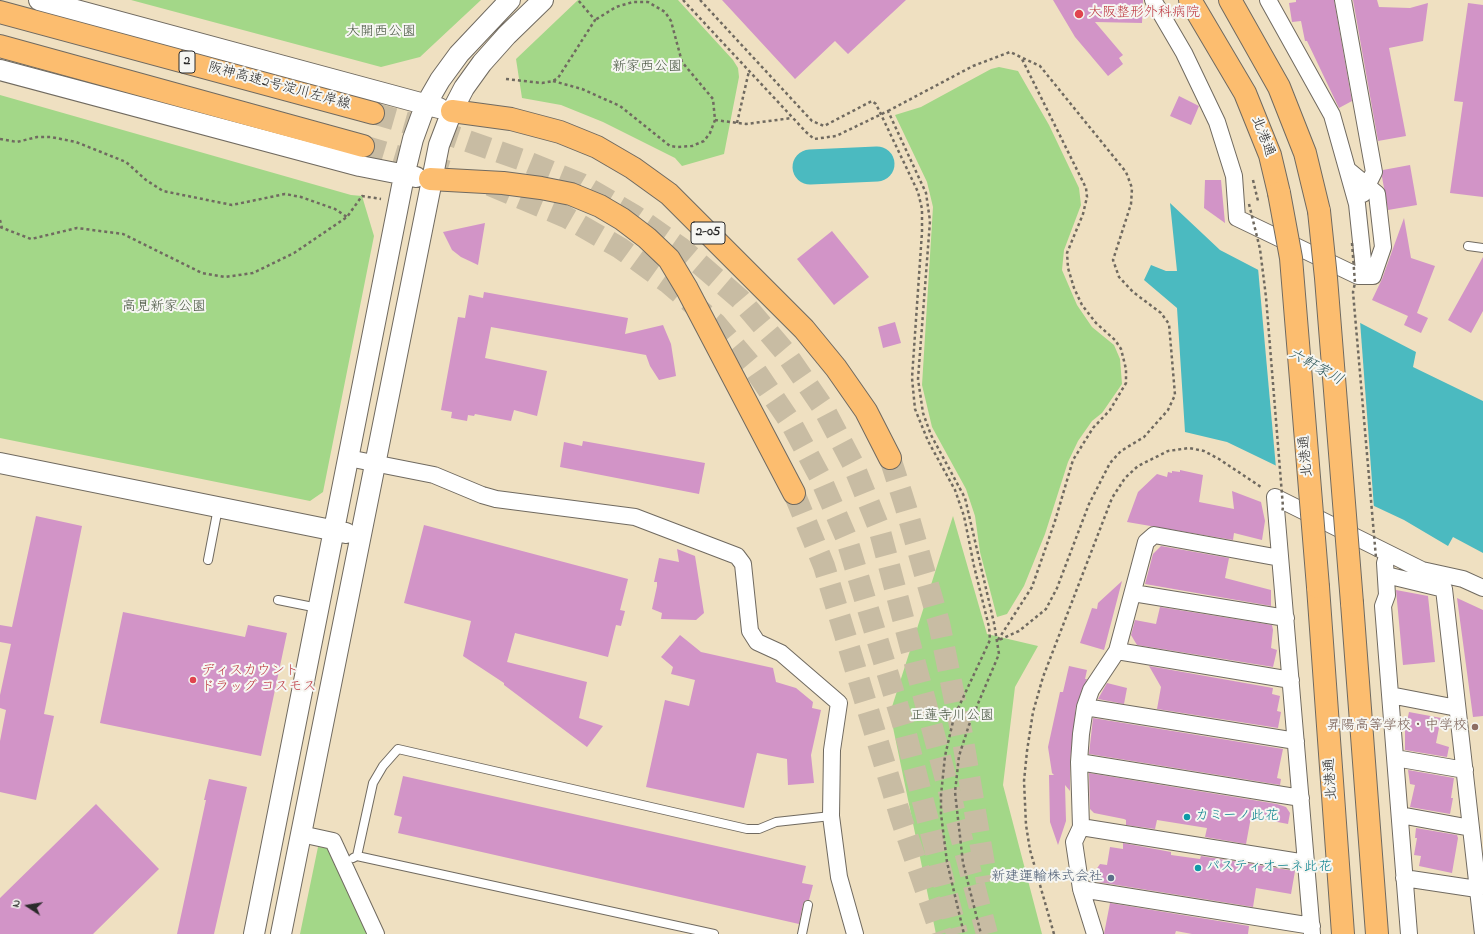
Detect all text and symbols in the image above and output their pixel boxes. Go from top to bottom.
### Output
place label: 大阪整形外科病院 [1088,6,1200,22]
marker: 大阪整形外科病院 [1073,8,1085,20]
park label: 大開西公園 [346,25,416,41]
road number: 2 [179,51,195,73]
street label: 阪神高速2号淀川左岸線 [206,60,352,114]
park label: 新家西公園 [612,60,682,76]
street label: 北港通 [1247,114,1277,160]
road number: 2-05 [691,222,725,244]
park label: 高見新家公園 [122,300,206,316]
water label: 六軒家川 [1284,346,1346,390]
street label: 北港通 [1297,434,1317,478]
place label: ディスカウント ドラッグ コスモス [201,664,316,696]
marker: ディスカウント ドラッグ コスモス [188,675,198,685]
park label: 正蓮寺川公園 [910,709,994,725]
place label: 昇陽高等学校・中学校 [1327,719,1467,735]
marker: 昇陽高等学校・中学校 [1470,722,1480,732]
street label: 北港通 [1322,757,1342,801]
place label: カミーノ此花 [1195,809,1279,825]
marker: カミーノ此花 [1182,812,1192,822]
place label: パスティオーネ此花 [1206,860,1332,876]
marker: パスティオーネ此花 [1193,863,1203,873]
place label: 新建運輸株式会社 [991,870,1103,886]
marker: 新建運輸株式会社 [1106,873,1116,883]
north arrow [8,886,48,926]
text: N [8,898,25,909]

